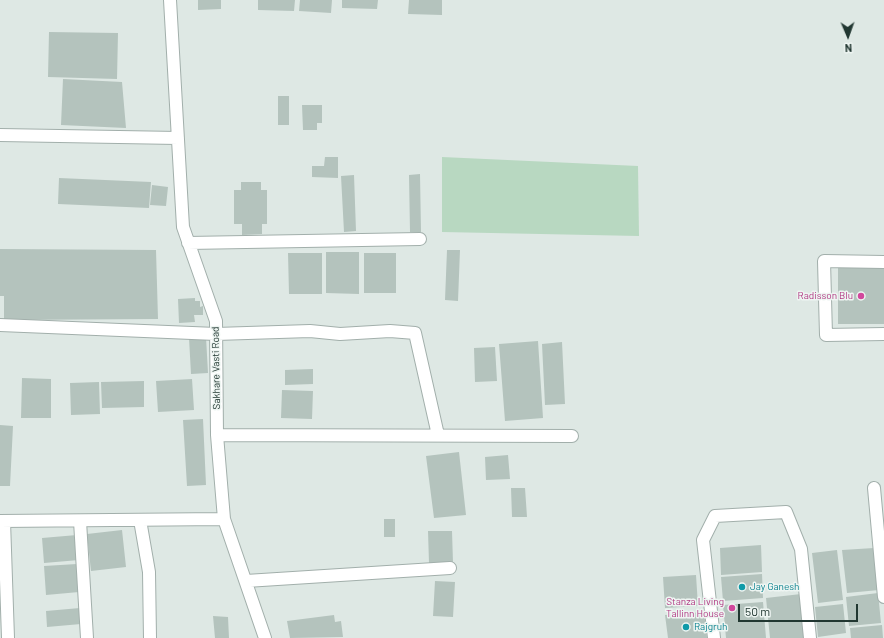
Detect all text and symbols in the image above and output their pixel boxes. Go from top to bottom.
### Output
north arrow [828,16,868,56]
text: N [845,42,852,55]
place label: Radisson Blu [798,290,853,302]
marker: Radisson Blu [856,291,866,301]
street label: Sakhare Vasti Road [209,326,223,410]
place label: Jay Ganesh [750,581,799,593]
marker: Jay Ganesh [737,582,747,592]
place label: Stanza Living Tallinn House [666,596,724,620]
scale bar [740,596,860,622]
marker: Stanza Living Tallinn House [727,603,737,613]
text: 50 m [745,604,770,618]
place label: Rajgruh [694,621,727,633]
marker: Rajgruh [681,622,691,632]

